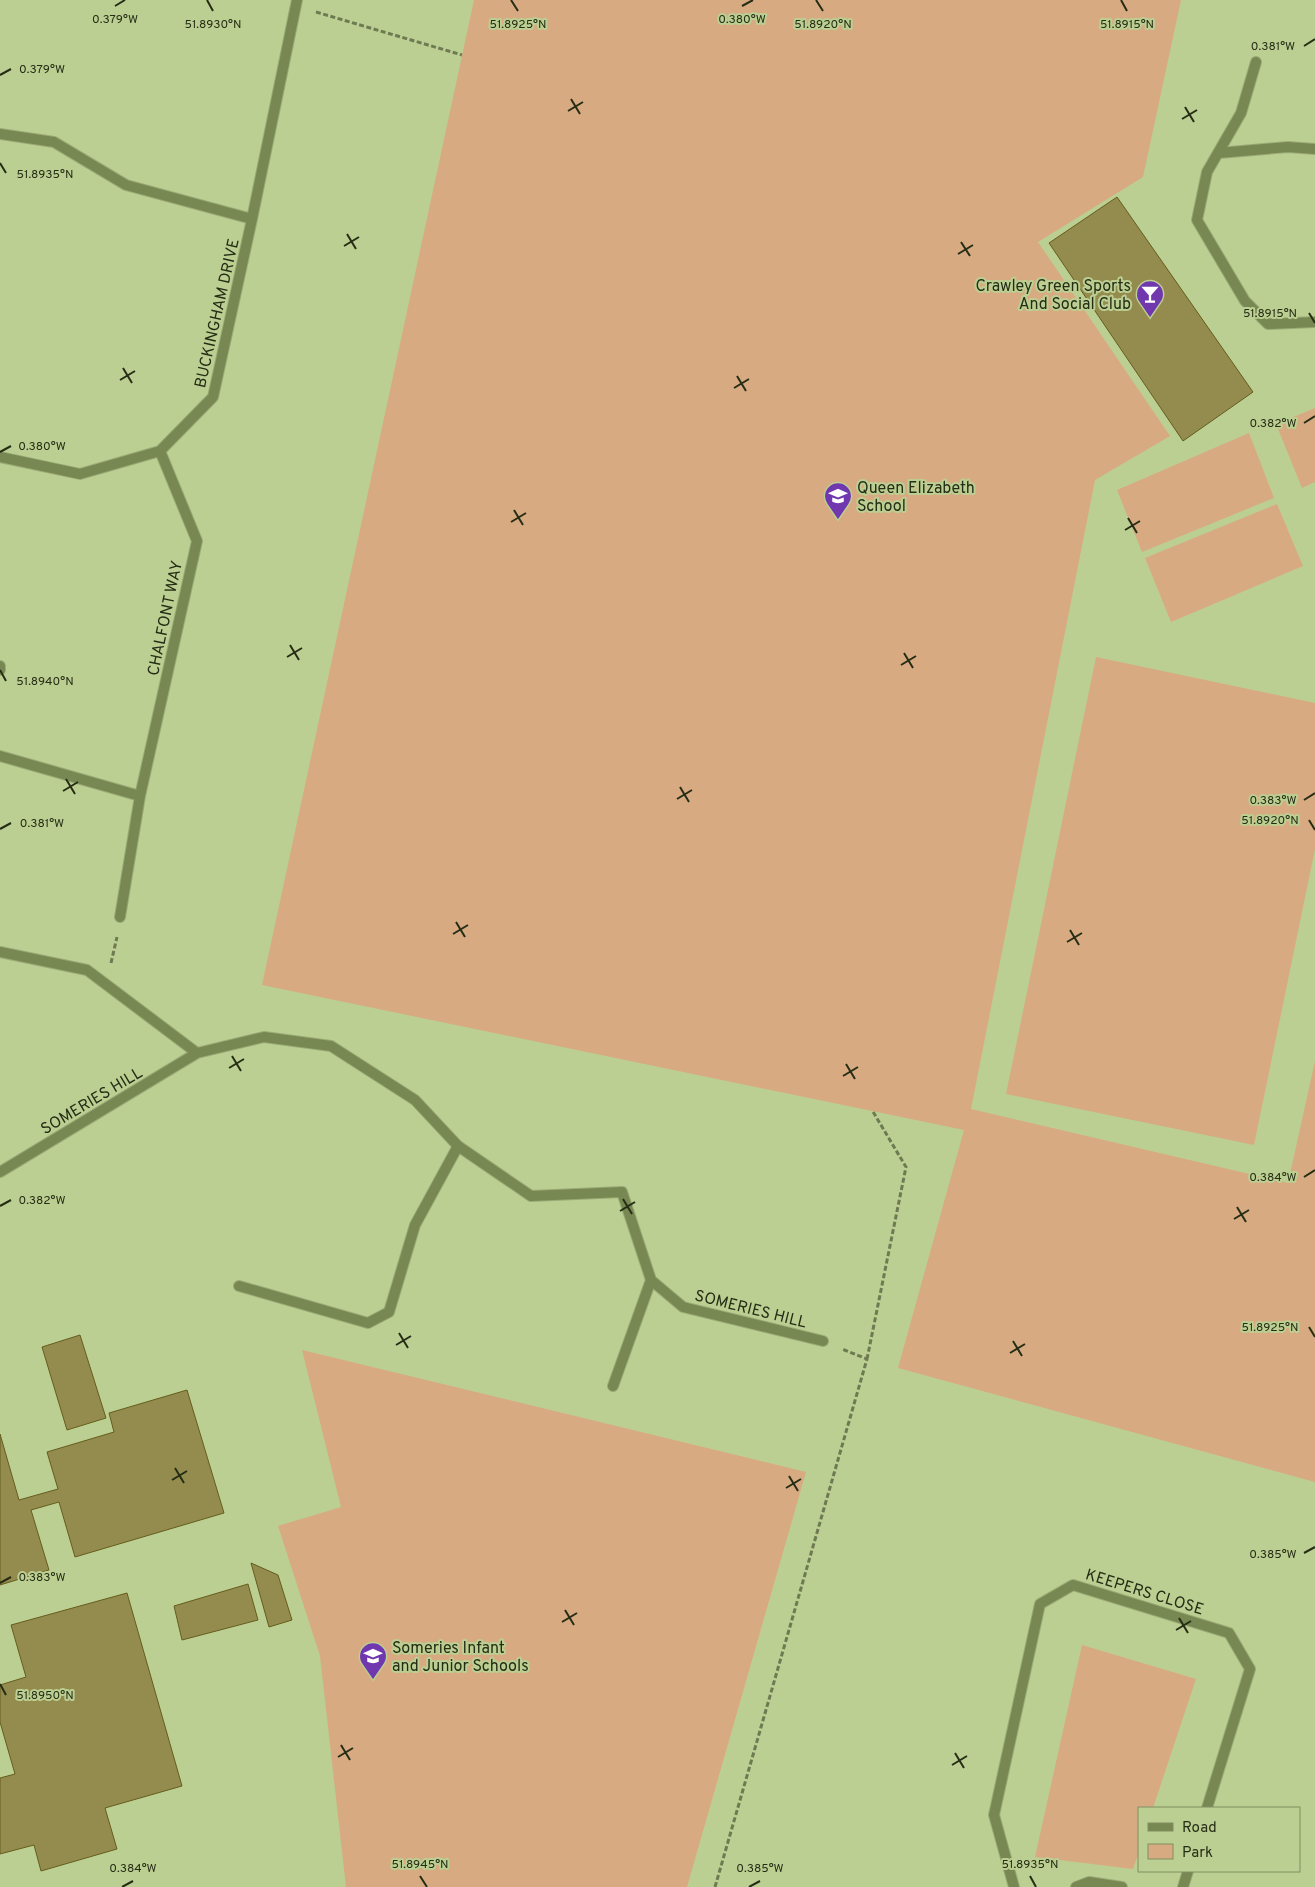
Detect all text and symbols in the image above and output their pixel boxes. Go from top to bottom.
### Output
text: 0.379°W [92,12,138,28]
text: 0.380°W [718,12,766,28]
text: 51.8930°N [184,17,242,33]
text: 51.8925°N [489,17,547,33]
text: 51.8920°N [794,17,852,33]
text: 51.8915°N [1100,17,1154,33]
text: 0.381°W [1251,39,1295,55]
text: 0.379°W [19,62,65,78]
text: 51.8935°N [17,167,73,183]
street label: BUCKINGHAM DRIVE [191,237,245,390]
place label: Crawley Green Sports And Social Club [975,277,1131,315]
bar icon: Crawley Green Sports And Social Club [1135,279,1165,318]
text: 51.8915°N [1243,306,1297,322]
text: 0.382°W [1249,416,1297,432]
text: 0.380°W [18,439,66,455]
place label: Queen Elizabeth School [857,479,975,517]
school or university icon: Queen Elizabeth School [823,481,853,520]
street label: CHALFONT WAY [144,559,188,678]
text: 51.8940°N [16,674,74,690]
text: 0.383°W [1249,793,1297,809]
text: 51.8920°N [1241,813,1299,829]
text: 0.381°W [20,816,64,832]
street label: SOMERIES HILL [38,1064,146,1140]
text: 0.384°W [1249,1170,1297,1186]
text: 0.382°W [18,1193,66,1209]
street label: SOMERIES HILL [692,1286,809,1334]
text: 51.8925°N [1241,1320,1299,1336]
text: 0.385°W [1249,1547,1297,1563]
street label: KEEPERS CLOSE [1083,1565,1206,1620]
text: 0.383°W [18,1570,66,1586]
place label: Someries Infant and Junior Schools [392,1639,529,1677]
school or university icon: Someries Infant and Junior Schools [358,1641,388,1680]
text: 51.8950°N [16,1688,74,1704]
legend [1138,1807,1300,1872]
text: Road [1182,1819,1217,1838]
text: Park [1182,1844,1213,1863]
text: 51.8945°N [391,1857,449,1873]
text: 51.8935°N [1002,1857,1058,1873]
text: 0.384°W [109,1861,157,1877]
text: 0.385°W [736,1861,784,1877]

